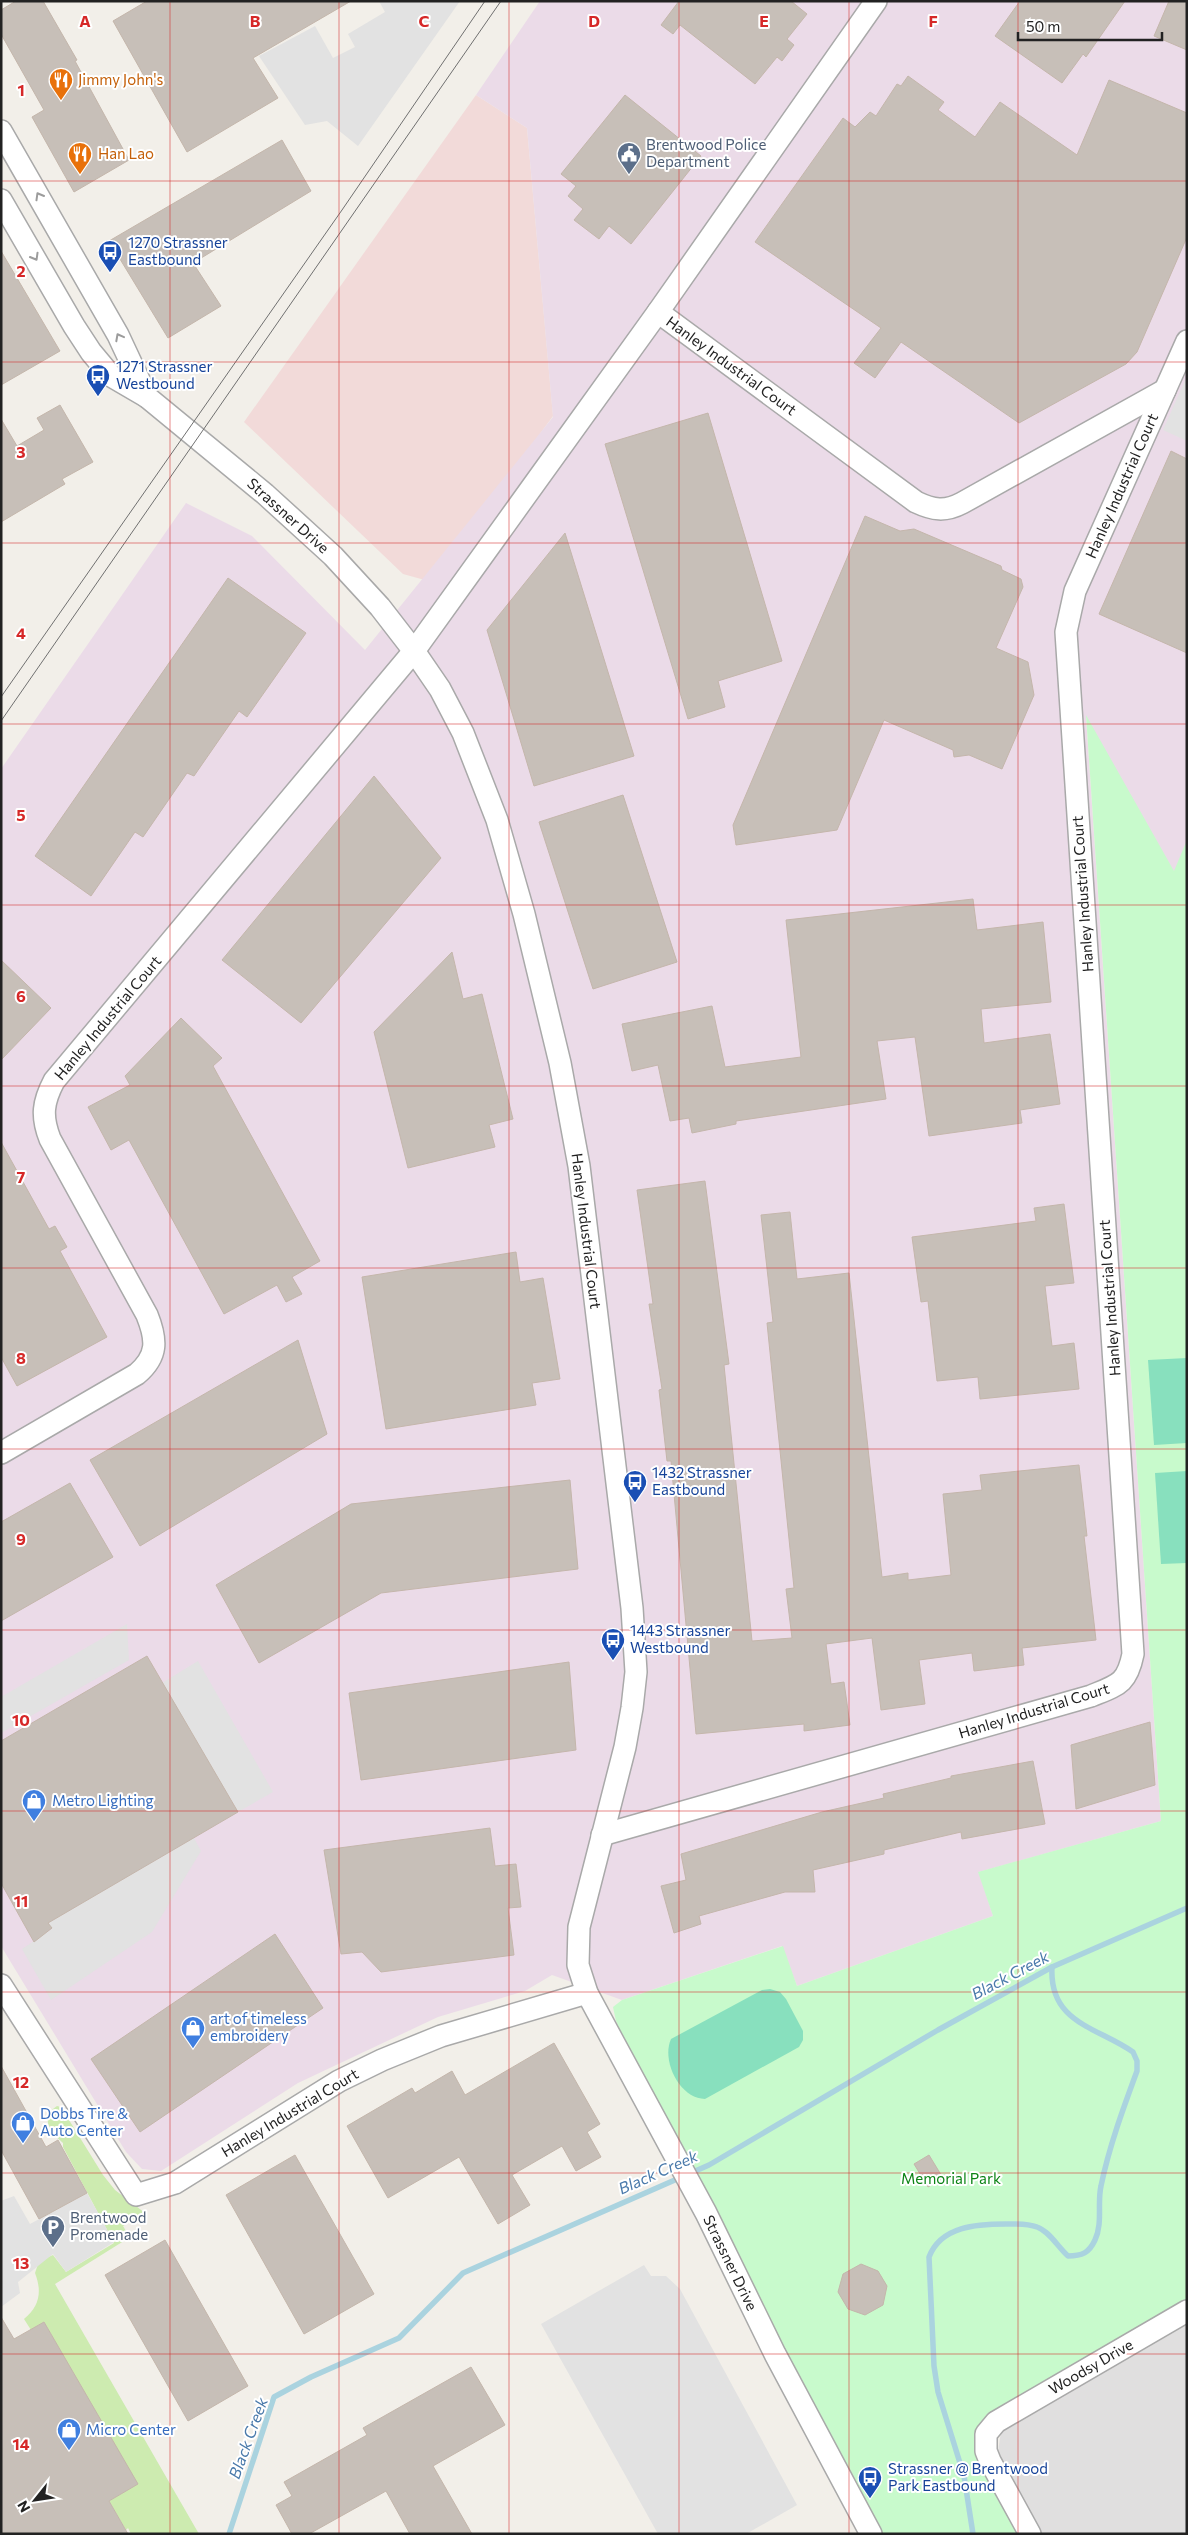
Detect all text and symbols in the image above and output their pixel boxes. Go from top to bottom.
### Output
scale bar [1018,10,1162,42]
text: A [79,11,91,30]
text: B [250,11,261,30]
text: C [419,11,430,30]
text: D [588,11,600,30]
text: E [759,11,769,30]
text: F [928,11,938,30]
text: 50 m [1026,17,1060,35]
restaurant icon: Jimmy John's [48,67,74,101]
place label: Jimmy John's [78,70,163,88]
text: 1 [17,80,25,99]
place label: Brentwood Police Department [646,135,766,170]
restaurant icon: Han Lao [67,141,93,175]
public building icon: Brentwood Police Department [616,141,642,175]
place label: Han Lao [98,144,154,162]
one-way arrow [35,192,45,201]
place label: 1270 Strassner Eastbound [128,233,228,268]
bus stop icon: 1270 Strassner Eastbound [97,239,123,273]
one-way arrow [28,252,38,261]
text: 2 [16,261,26,280]
street label: Hanley Industrial Court [663,312,800,419]
one-way arrow [115,334,125,343]
place label: 1271 Strassner Westbound [116,357,213,392]
bus stop icon: 1271 Strassner Westbound [85,363,111,397]
street label: Hanley Industrial Court [1081,410,1161,561]
text: 3 [16,442,26,461]
street label: Strassner Drive [244,474,333,557]
text: 4 [16,623,26,642]
text: 5 [16,805,26,824]
street label: Hanley Industrial Court [1068,815,1096,973]
street label: Hanley Industrial Court [50,952,165,1083]
text: 6 [16,986,26,1005]
street label: Hanley Industrial Court [569,1152,605,1310]
text: 7 [17,1167,26,1186]
street label: Hanley Industrial Court [1095,1219,1123,1377]
text: 8 [16,1348,26,1367]
place label: 1432 Strassner Eastbound [652,1463,752,1498]
bus stop icon: 1432 Strassner Eastbound [622,1469,648,1503]
text: 9 [16,1529,26,1548]
place label: 1443 Strassner Westbound [630,1621,730,1656]
bus stop icon: 1443 Strassner Westbound [600,1627,626,1661]
street label: Hanley Industrial Court [956,1679,1111,1742]
text: 10 [12,1710,30,1729]
shop icon: Metro Lighting [21,1788,47,1822]
place label: Metro Lighting [52,1791,154,1809]
text: 11 [14,1891,28,1910]
water label: Black Creek [968,1946,1052,2003]
place label: art of timeless embroidery [210,2009,307,2044]
shop icon: art of timeless embroidery [180,2015,206,2049]
street label: Hanley Industrial Court [218,2064,361,2160]
text: 12 [13,2072,29,2091]
place label: Dobbs Tire & Auto Center [40,2104,128,2139]
shop icon: Dobbs Tire & Auto Center [10,2110,36,2144]
water label: Black Creek [615,2145,701,2198]
park label: Memorial Park [901,2169,1001,2187]
place label: Brentwood Promenade [70,2208,148,2243]
street label: Strassner Drive [700,2212,762,2313]
parking icon: Brentwood Promenade [40,2214,66,2248]
text: 13 [13,2253,29,2272]
street label: Woodsy Drive [1045,2335,1136,2398]
water label: Black Creek [224,2394,271,2481]
shop icon: Micro Center [56,2417,82,2451]
place label: Micro Center [86,2420,176,2438]
text: 14 [12,2434,30,2453]
place label: Strassner @ Brentwood Park Eastbound [888,2459,1048,2494]
bus stop icon: Strassner @ Brentwood Park Eastbound [857,2465,883,2499]
north arrow [10,2475,60,2525]
text: N [13,2498,33,2516]

